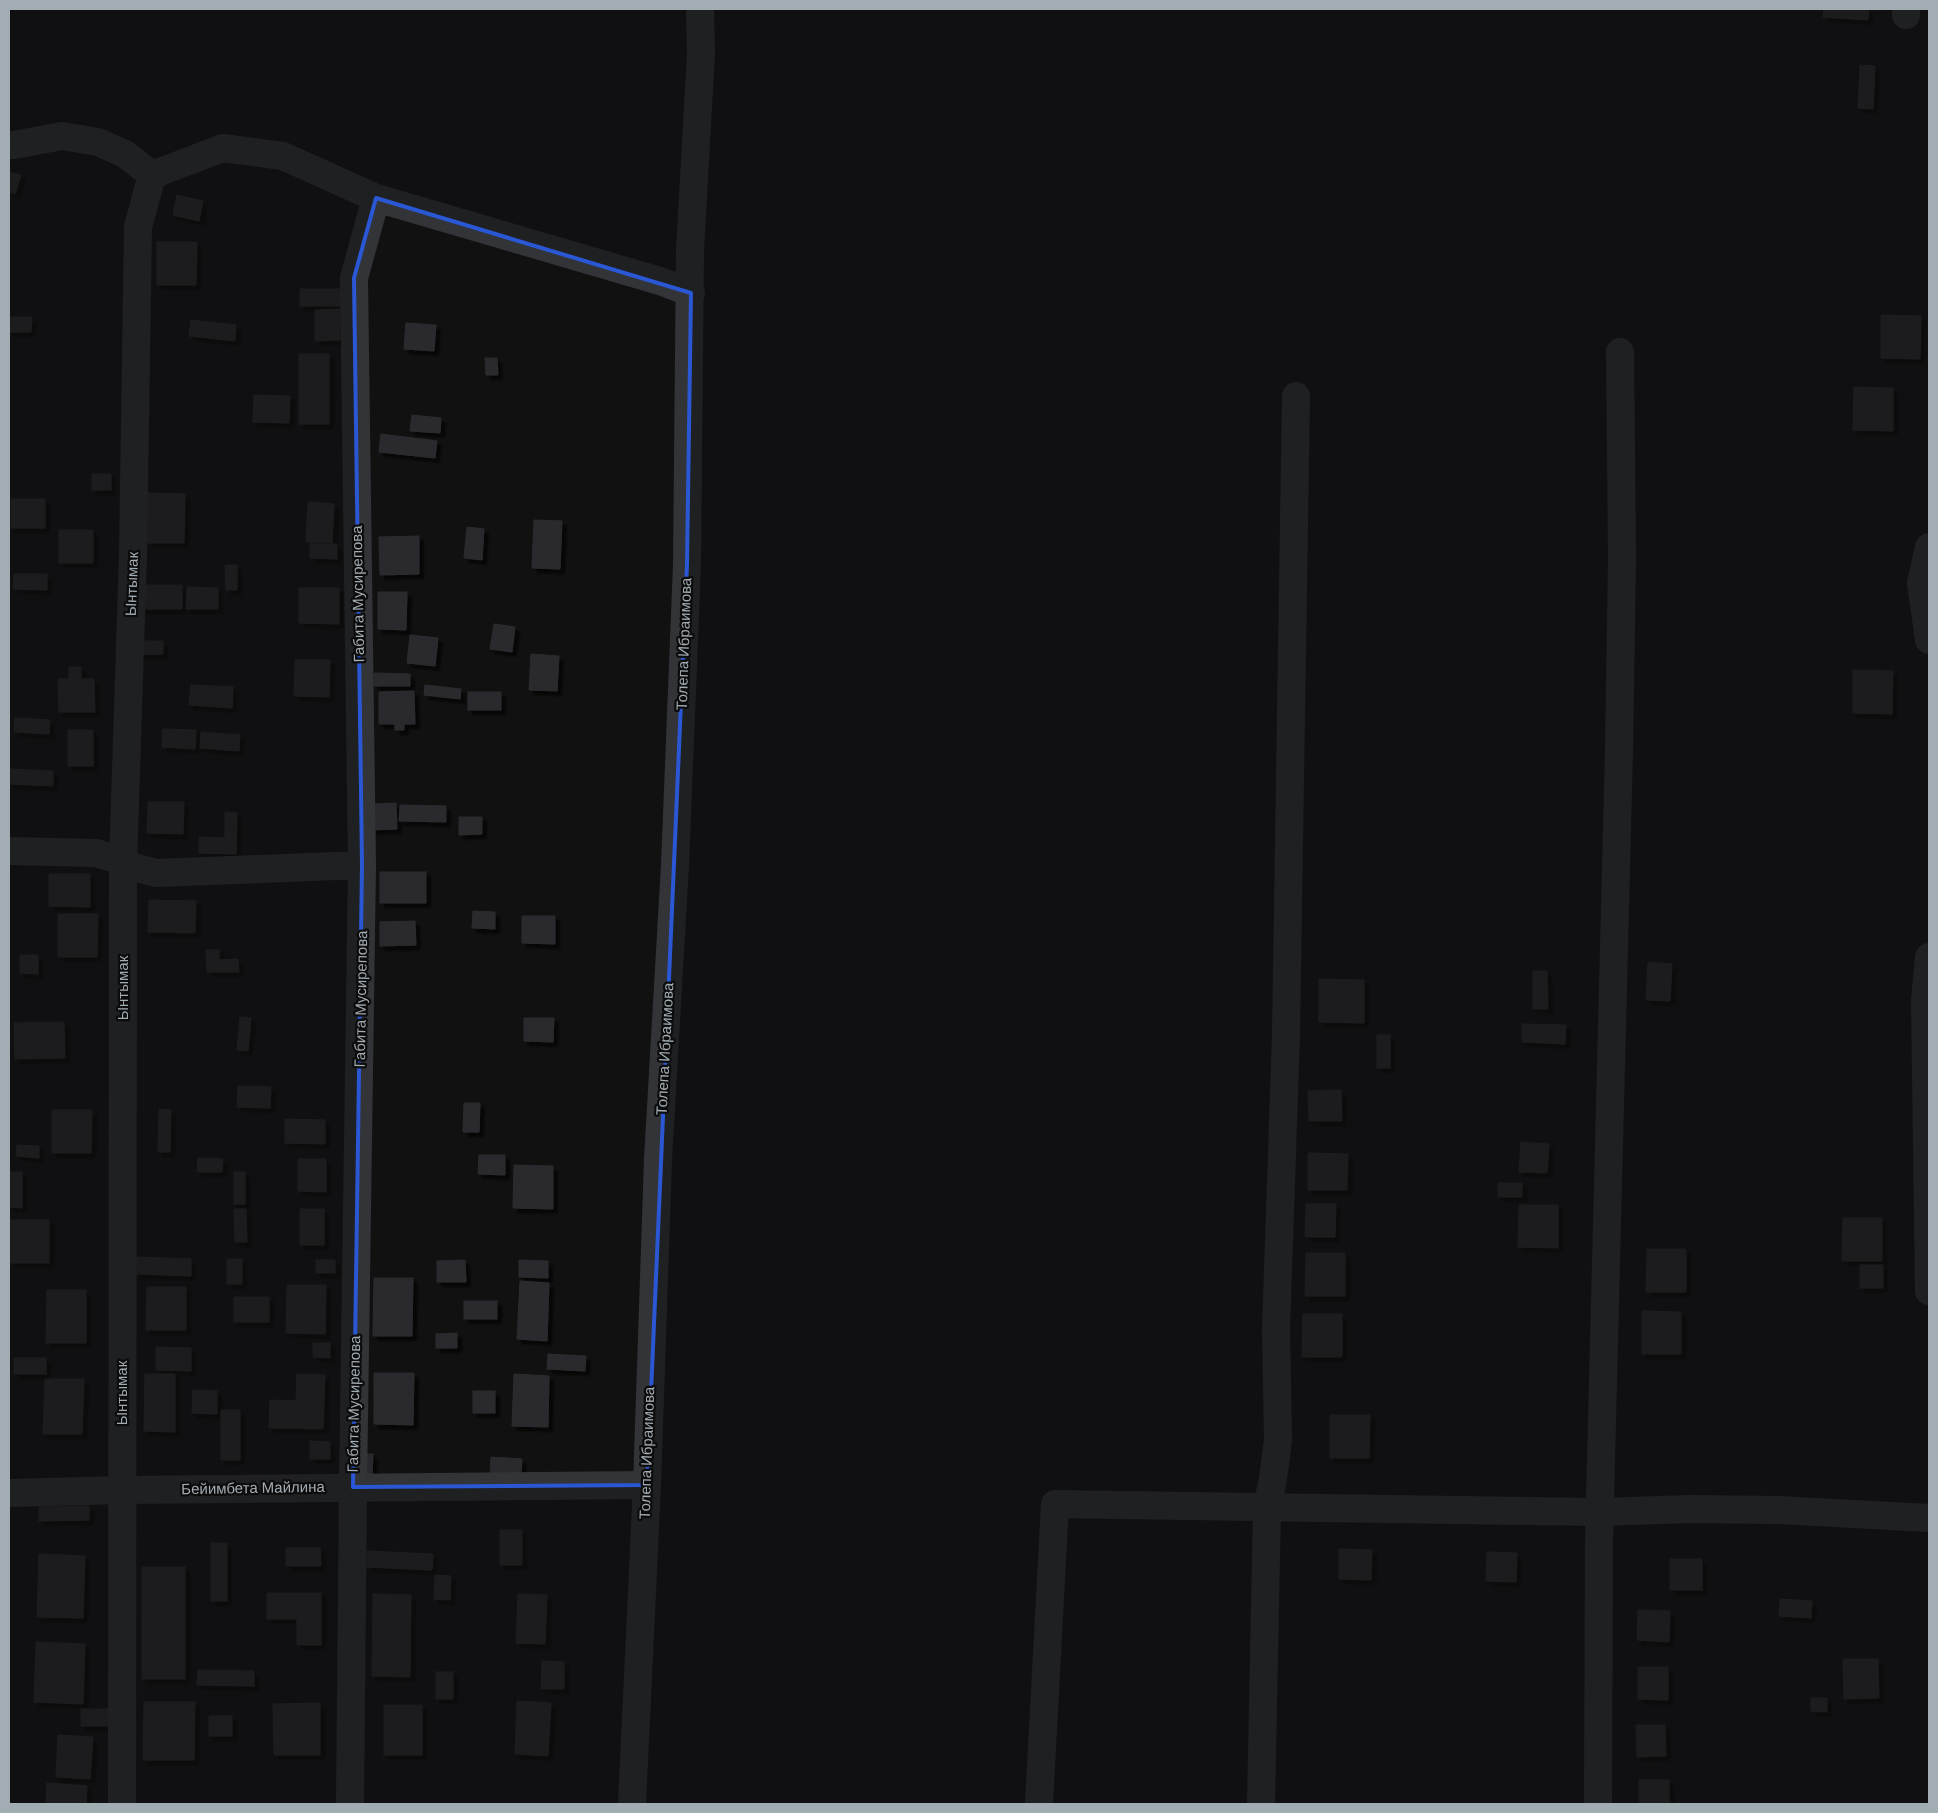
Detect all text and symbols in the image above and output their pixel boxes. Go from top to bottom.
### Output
street label: Габита Мусирепова [347,525,369,663]
street label: Ынтымак [121,551,143,617]
street label: Толепа Ибраимова [672,577,696,711]
street label: Габита Мусирепова [350,930,372,1068]
street label: Ынтымак [113,955,133,1020]
street label: Толепа Ибраимова [652,982,678,1116]
street label: Габита Мусирепова [343,1335,365,1473]
street label: Ынтымак [112,1360,132,1425]
street label: Толепа Ибраимова [635,1386,659,1520]
street label: Бейимбета Майлина [181,1477,326,1499]

